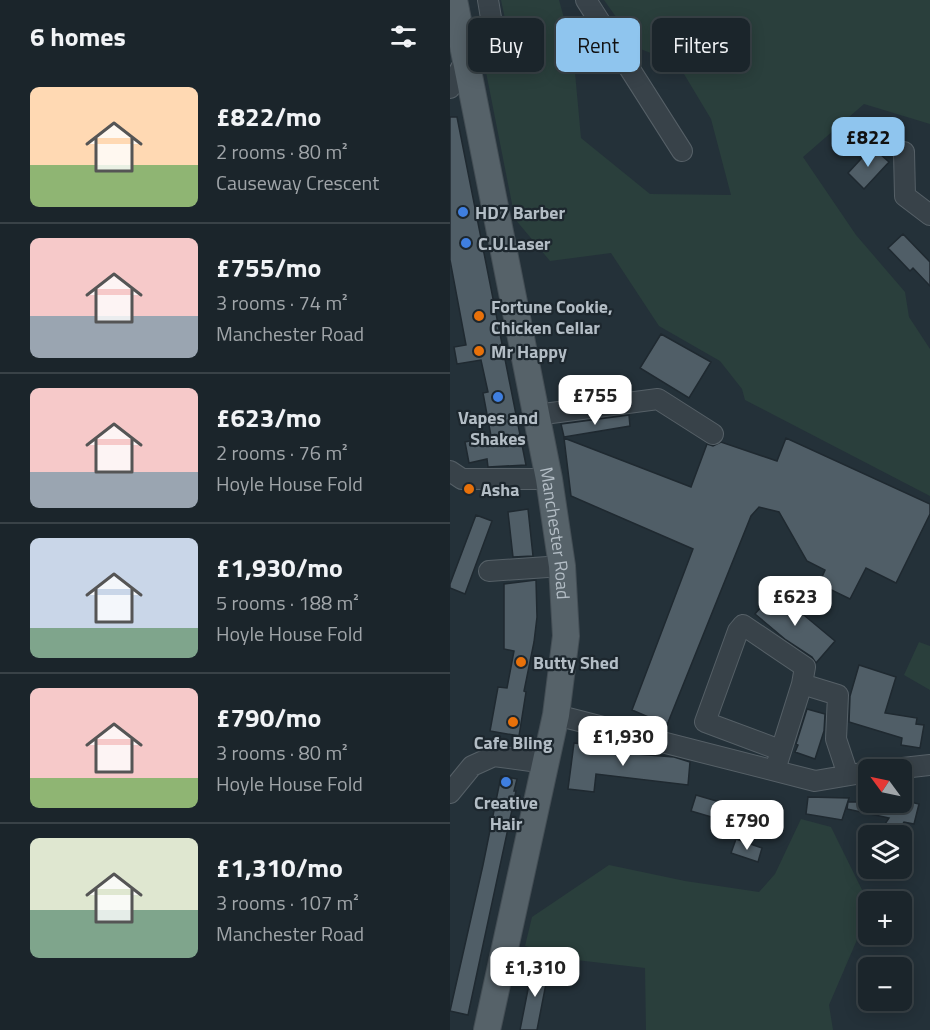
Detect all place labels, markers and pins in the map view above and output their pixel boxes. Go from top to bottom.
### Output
pin: £822 [832,117,904,168]
place label: HD7 Barber [475,199,566,226]
marker: HD7 Barber [456,205,470,219]
place label: C.U.Laser [478,230,551,257]
marker: C.U.Laser [459,236,473,250]
place label: Fortune Cookie, Chicken Cellar [491,293,613,341]
marker: Fortune Cookie, Chicken Cellar [472,309,486,323]
place label: Mr Happy [491,338,567,365]
marker: Mr Happy [472,344,486,358]
pin: £755 [559,375,631,426]
marker: Vapes and Shakes [491,390,505,404]
place label: Vapes and Shakes [458,404,538,452]
place label: Asha [481,476,519,503]
marker: Asha [462,482,476,496]
pin: £623 [759,576,831,627]
place label: Butty Shed [533,649,619,676]
marker: Butty Shed [514,655,528,669]
marker: Cafe Bling [506,715,520,729]
pin: £1,930 [574,716,672,767]
place label: Cafe Bling [474,729,553,756]
marker: Creative Hair [499,775,513,789]
place label: Creative Hair [474,789,538,837]
pin: £790 [711,800,783,851]
pin: £1,310 [486,947,584,998]

